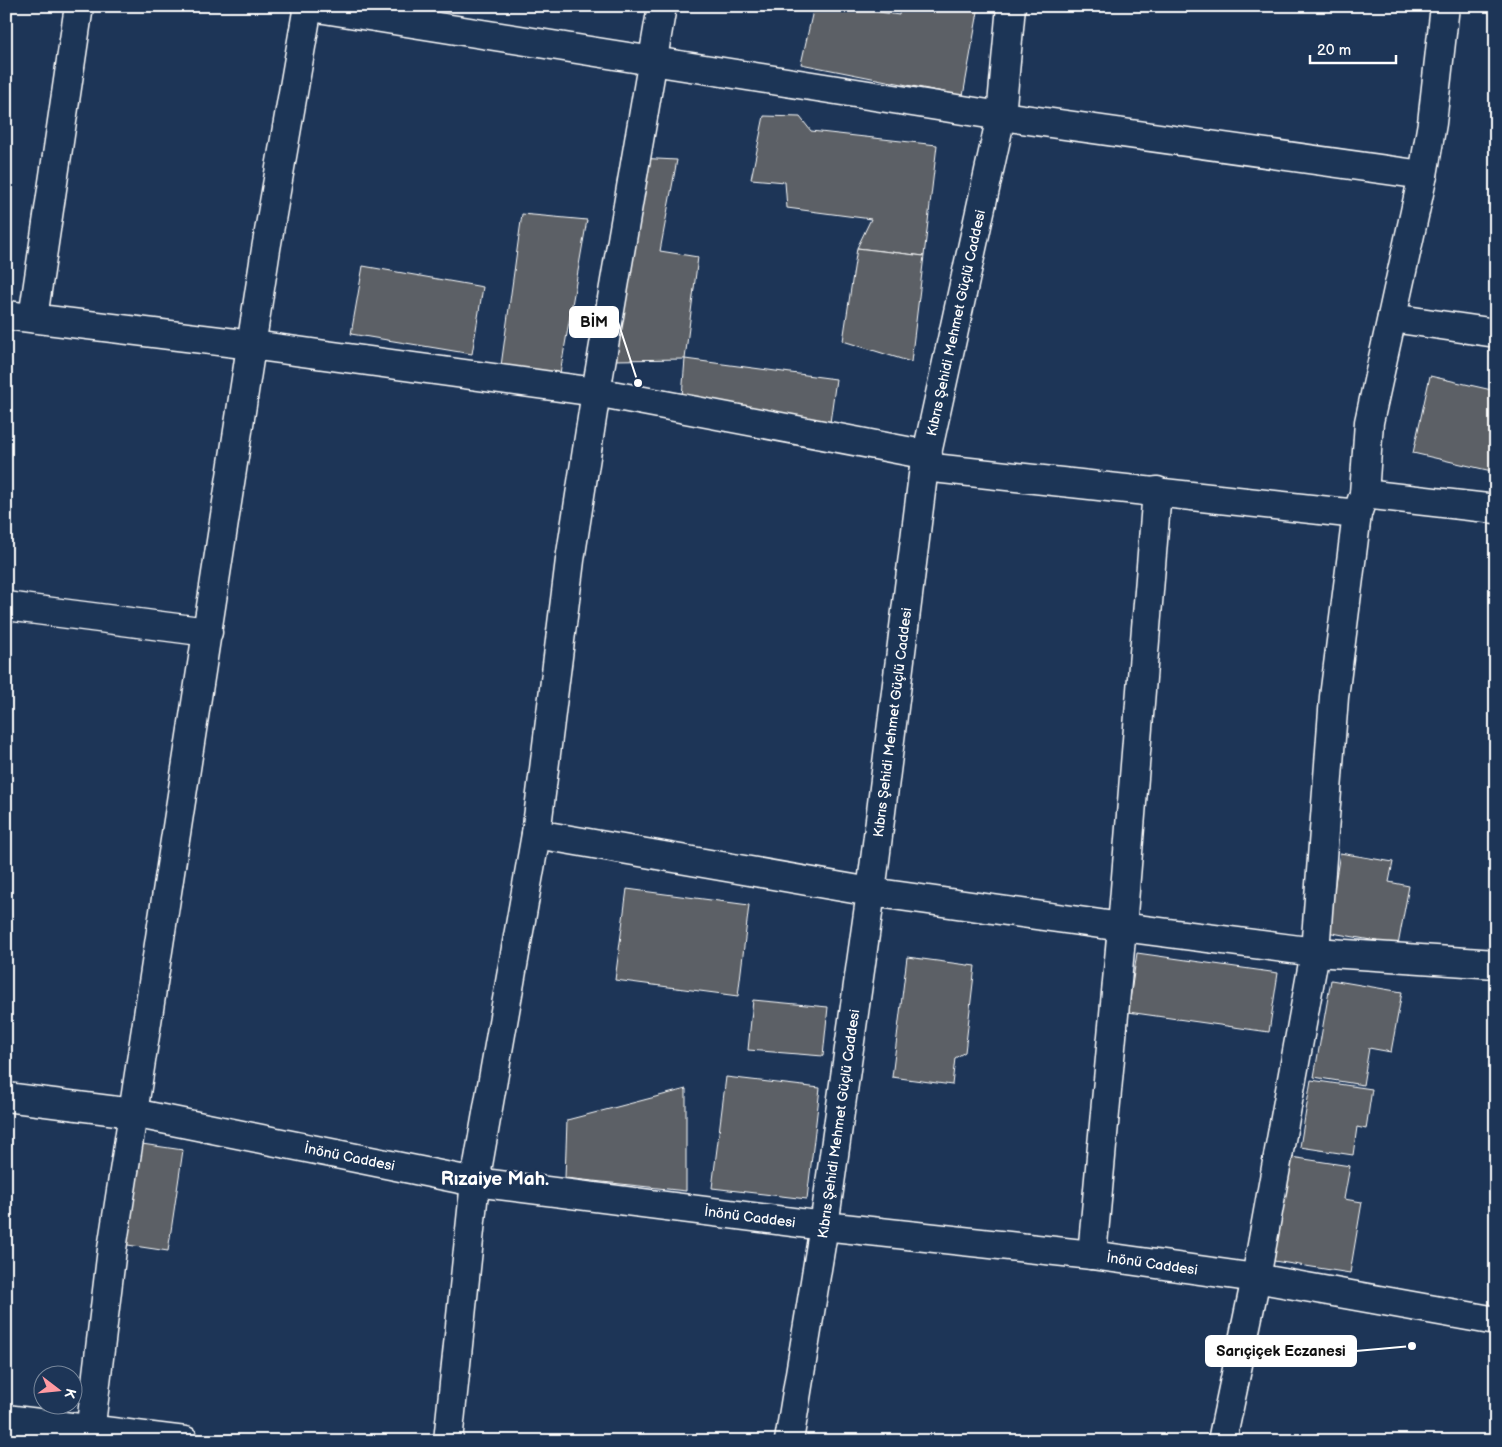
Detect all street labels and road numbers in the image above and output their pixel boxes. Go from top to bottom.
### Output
street label: Kıbrıs Şehidi Mehmet Güçlü Caddesi [923,208,989,438]
street label: Kıbrıs Şehidi Mehmet Güçlü Caddesi [869,607,915,838]
street label: Kıbrıs Şehidi Mehmet Güçlü Caddesi [814,1008,863,1240]
street label: İnönü Caddesi [303,1138,396,1174]
street label: İnönü Caddesi [703,1201,797,1231]
street label: İnönü Caddesi [1106,1248,1199,1278]

